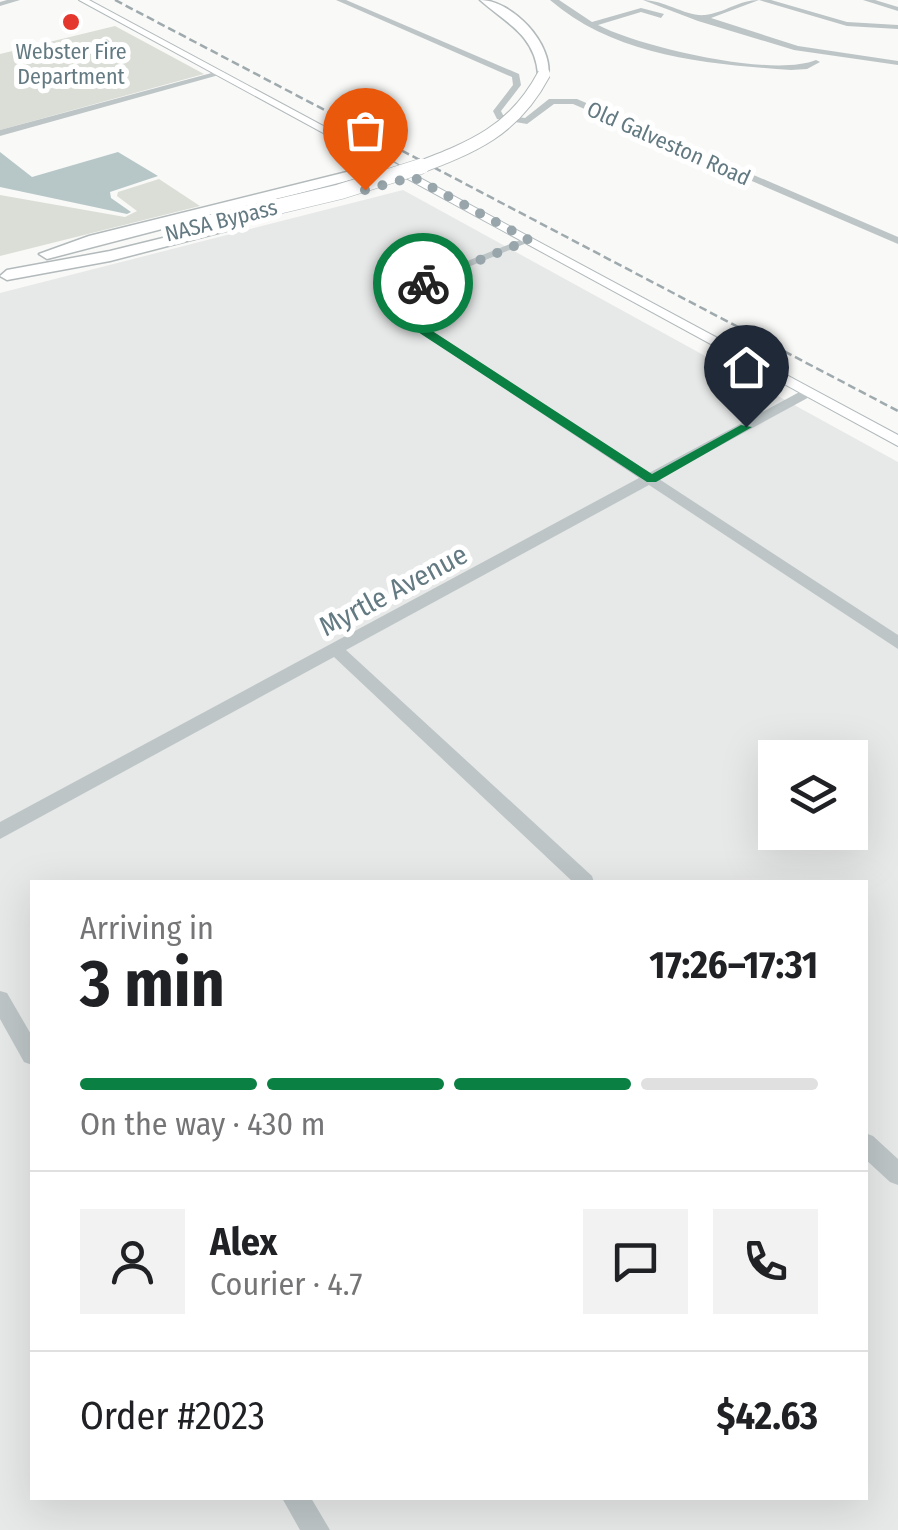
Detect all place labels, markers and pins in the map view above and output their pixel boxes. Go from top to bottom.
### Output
marker: Webster Fire Department [60,11,82,33]
place label: Webster Fire Department [15,38,127,90]
pin [323,88,408,191]
pin [704,325,789,428]

